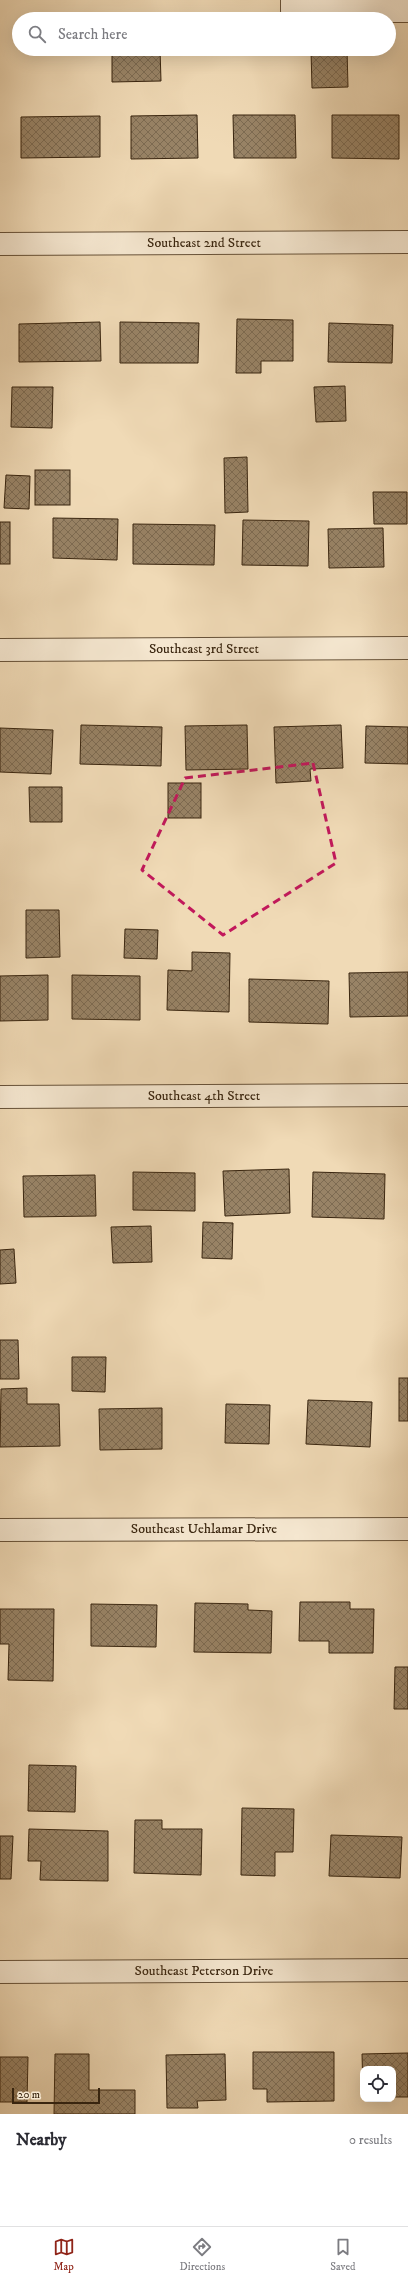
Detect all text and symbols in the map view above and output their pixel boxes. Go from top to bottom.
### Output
search box [12,12,396,56]
icon: search [26,23,48,45]
text: Search here [58,25,127,44]
street label: Southeast 2nd Street [147,234,261,252]
street label: Southeast 3rd Street [149,640,260,658]
street label: Southeast 4th Street [148,1087,261,1105]
street label: Southeast Uehlamar Drive [131,1520,277,1538]
street label: Southeast Peterson Drive [135,1962,274,1980]
map controls [360,2066,396,2102]
button: locate [360,2066,396,2102]
scale bar [12,2086,100,2105]
text: 20 m [18,2088,40,2102]
text: Nearby [16,2129,66,2151]
text: 0 results [349,2132,392,2148]
tab: Map [53,2236,75,2274]
tab: Directions [180,2236,225,2274]
tab: Saved [330,2236,355,2274]

